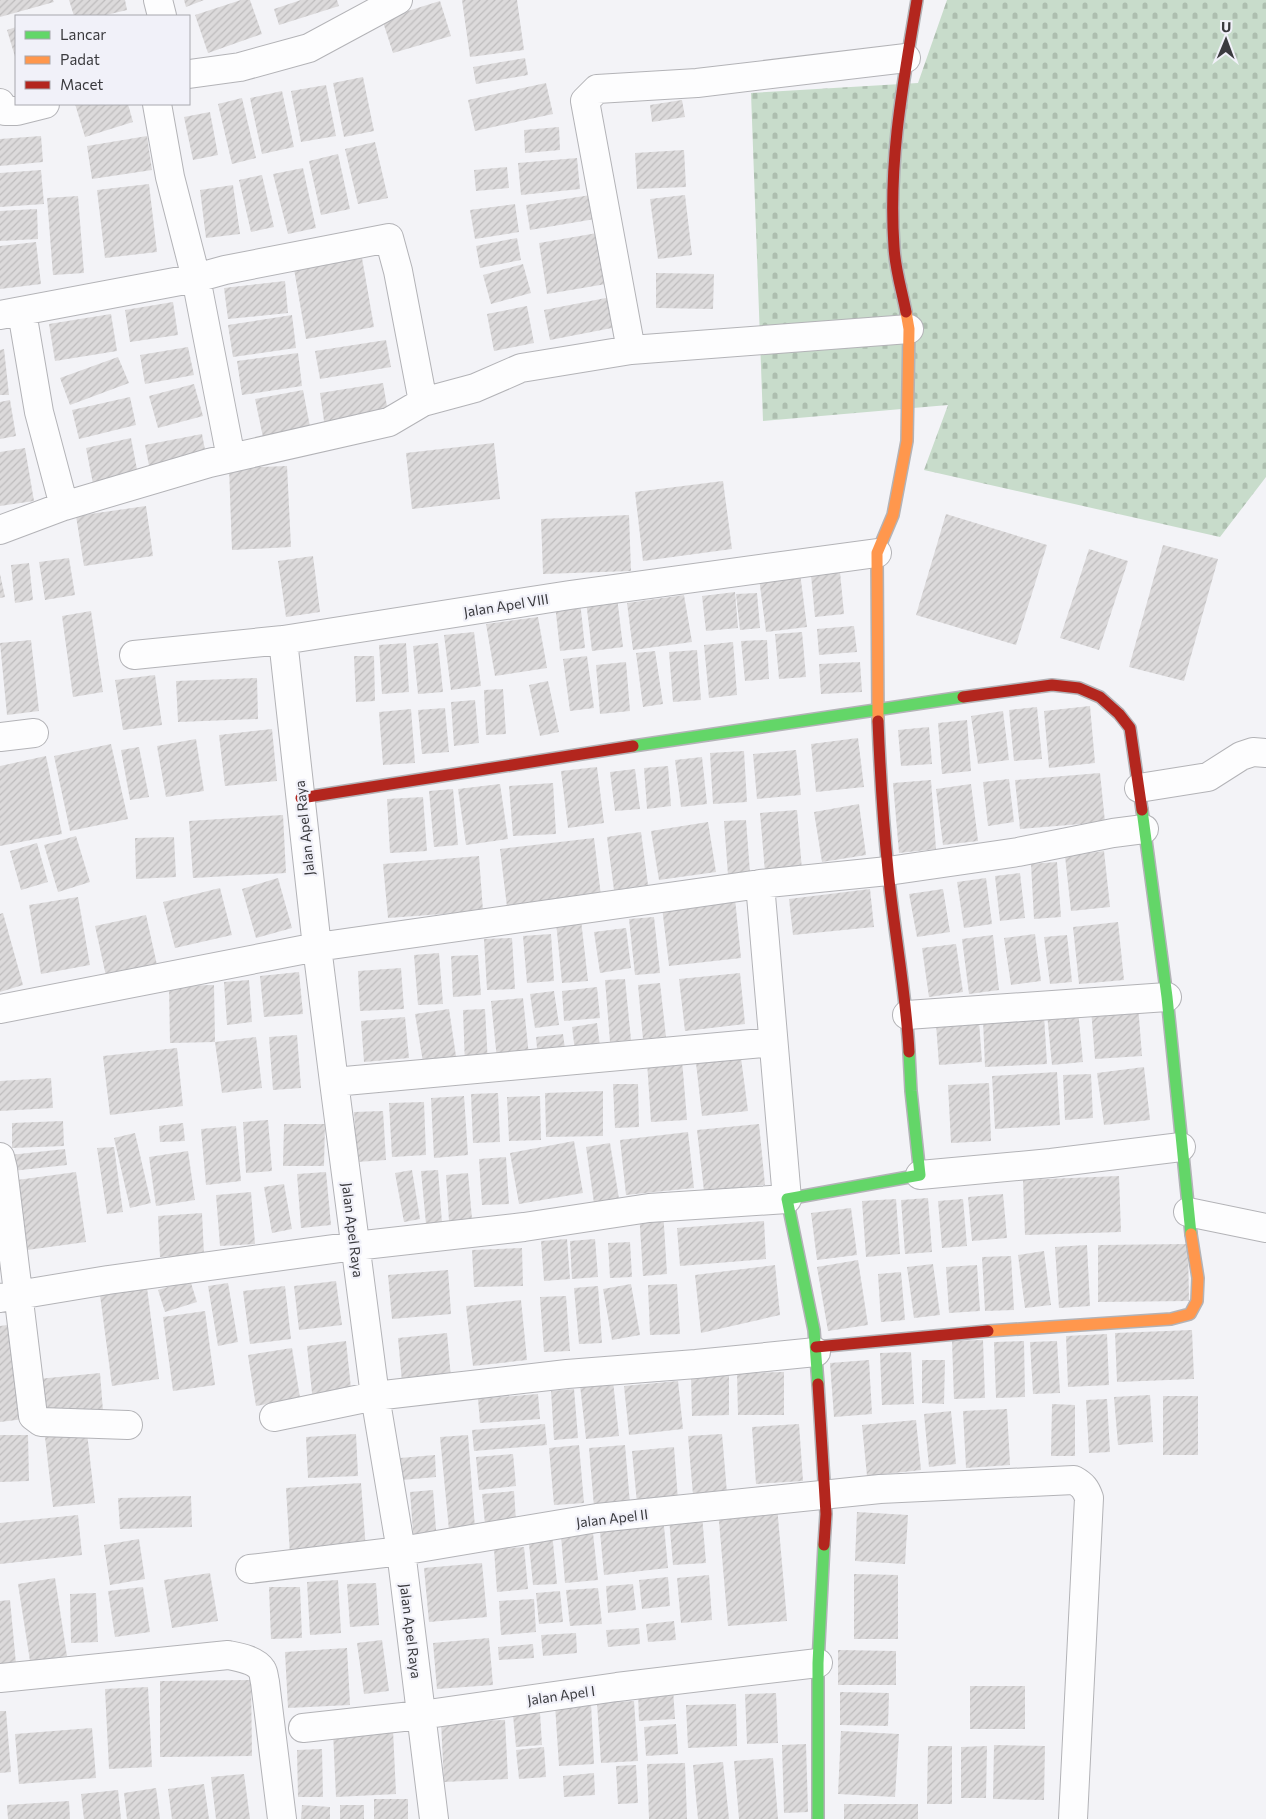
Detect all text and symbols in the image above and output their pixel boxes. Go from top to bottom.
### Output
legend [15,15,190,105]
north arrow [1201,15,1251,65]
text: U [1221,18,1231,35]
text: Lancar [60,25,106,43]
text: Padat [60,50,100,68]
text: Macet [60,75,103,93]
street label: Jalan Apel VIII [462,590,550,620]
street label: Jalan Apel Raya [291,780,317,876]
street label: Jalan Apel Raya [339,1182,367,1278]
street label: Jalan Apel II [575,1505,649,1531]
street label: Jalan Apel Raya [397,1583,425,1679]
street label: Jalan Apel I [526,1682,596,1708]

